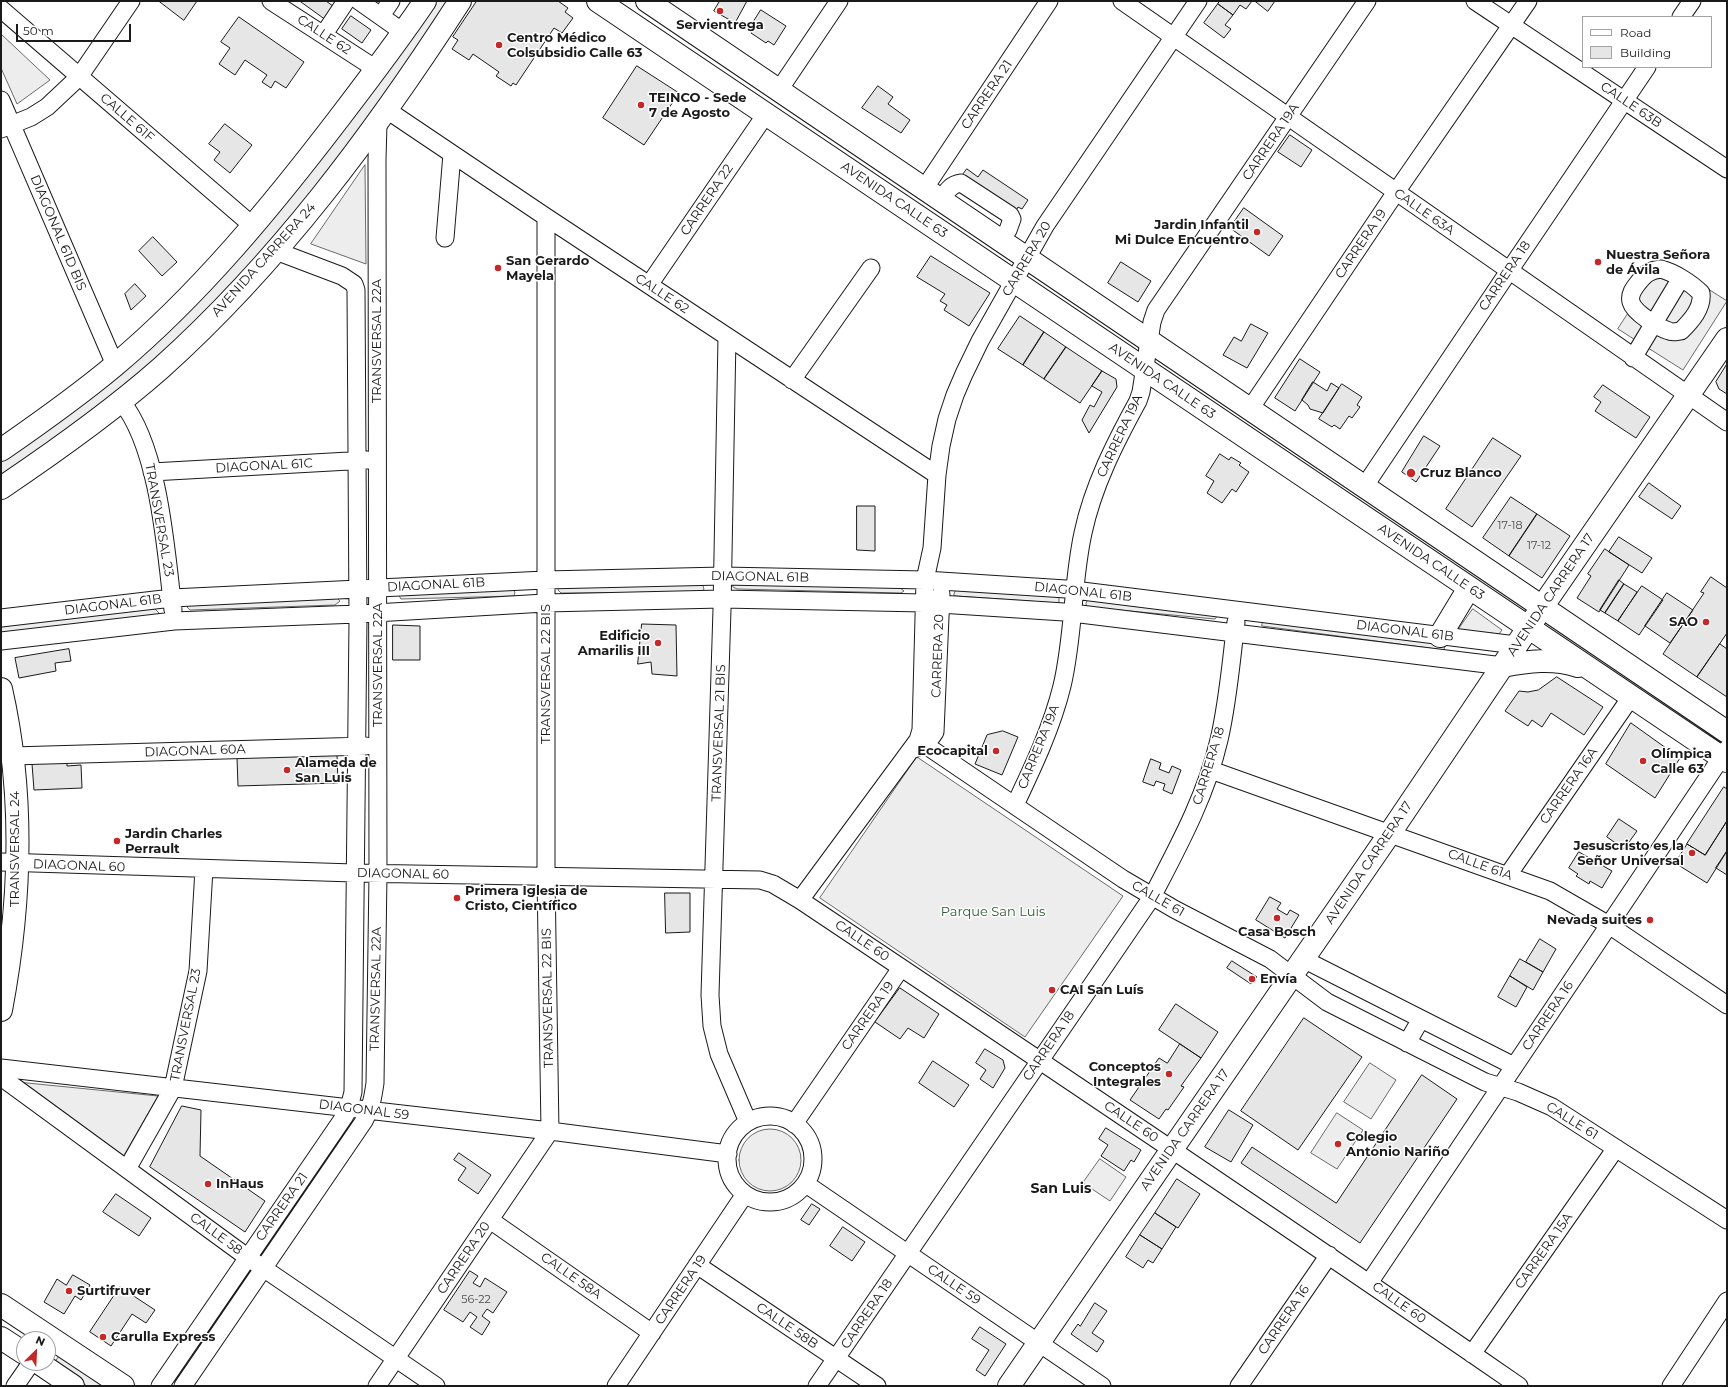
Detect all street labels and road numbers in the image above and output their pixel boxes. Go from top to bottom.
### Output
street label: CALLE 62 [294,12,354,58]
street label: CARRERA 21 [958,57,1016,133]
street label: CALLE 63B [1597,79,1665,131]
street label: CALLE 61F [97,90,157,146]
street label: CARRERA 19A [1239,100,1303,184]
street label: AVENIDA CALLE 63 [838,159,950,241]
street label: CARRERA 22 [677,161,737,239]
street label: DIAGONAL 61D BIS [27,173,89,293]
street label: CALLE 63A [1391,185,1457,239]
street label: AVENIDA CARRERA 24 [209,200,319,320]
street label: CARRERA 19 [1332,206,1390,282]
street label: CARRERA 20 [999,219,1055,299]
street label: CARRERA 18 [1476,238,1534,314]
street label: CALLE 62 [632,271,692,317]
street label: TRANSVERSAL 22A [369,279,385,403]
street label: AVENIDA CALLE 63 [1106,340,1218,422]
street label: CARRERA 19A [1094,392,1146,480]
street label: DIAGONAL 61C [215,456,313,476]
street label: TRANSVERSAL 23 [141,462,177,578]
street label: AVENIDA CALLE 63 [1375,521,1487,603]
street label: AVENIDA CARRERA 17 [1504,531,1598,659]
street label: DIAGONAL 61B [711,568,809,586]
street label: DIAGONAL 61B [387,575,485,595]
street label: DIAGONAL 61B [1033,579,1133,605]
street label: DIAGONAL 61B [63,591,163,619]
street label: TRANSVERSAL 22A [370,603,386,727]
street label: TRANSVERSAL 22 BIS [538,604,554,744]
street label: CARRERA 20 [929,614,947,698]
street label: DIAGONAL 61B [1355,617,1455,645]
street label: TRANSVERSAL 21 BIS [709,664,729,802]
street label: CARRERA 19A [1015,702,1063,792]
street label: CARRERA 18 [1190,725,1228,807]
street label: DIAGONAL 60A [144,741,246,761]
street label: CARRERA 16A [1537,745,1601,827]
street label: TRANSVERSAL 24 [7,791,23,907]
street label: AVENIDA CARRERA 17 [1322,799,1416,927]
street label: CALLE 61A [1446,846,1514,884]
street label: DIAGONAL 60 [33,857,125,875]
street label: DIAGONAL 60 [357,865,449,883]
street label: CALLE 61 [1129,878,1187,920]
street label: CALLE 60 [832,917,892,965]
street label: TRANSVERSAL 22A [367,927,385,1051]
street label: TRANSVERSAL 22 BIS [539,928,557,1068]
street label: TRANSVERSAL 23 [167,967,205,1083]
street label: CARRERA 16 [1519,978,1577,1054]
street label: CARRERA 19 [839,979,897,1053]
street label: CARRERA 18 [1020,1008,1078,1084]
street label: AVENIDA CARRERA 17 [1137,1066,1233,1194]
street label: DIAGONAL 59 [318,1097,410,1123]
street label: CALLE 60 [1101,1098,1161,1146]
street label: CALLE 61 [1543,1099,1601,1143]
street label: CARRERA 21 [253,1170,311,1244]
street label: CALLE 58 [187,1210,245,1258]
street label: CARRERA 15A [1512,1210,1576,1292]
street label: CARRERA 20 [434,1219,494,1297]
street label: CALLE 58A [538,1249,604,1303]
street label: CARRERA 19 [652,1252,710,1328]
street label: CALLE 59 [924,1261,984,1309]
street label: CARRERA 18 [838,1276,896,1352]
street label: CALLE 60 [1369,1279,1429,1327]
street label: CARRERA 16 [1255,1282,1313,1358]
street label: CALLE 58B [753,1300,821,1352]

